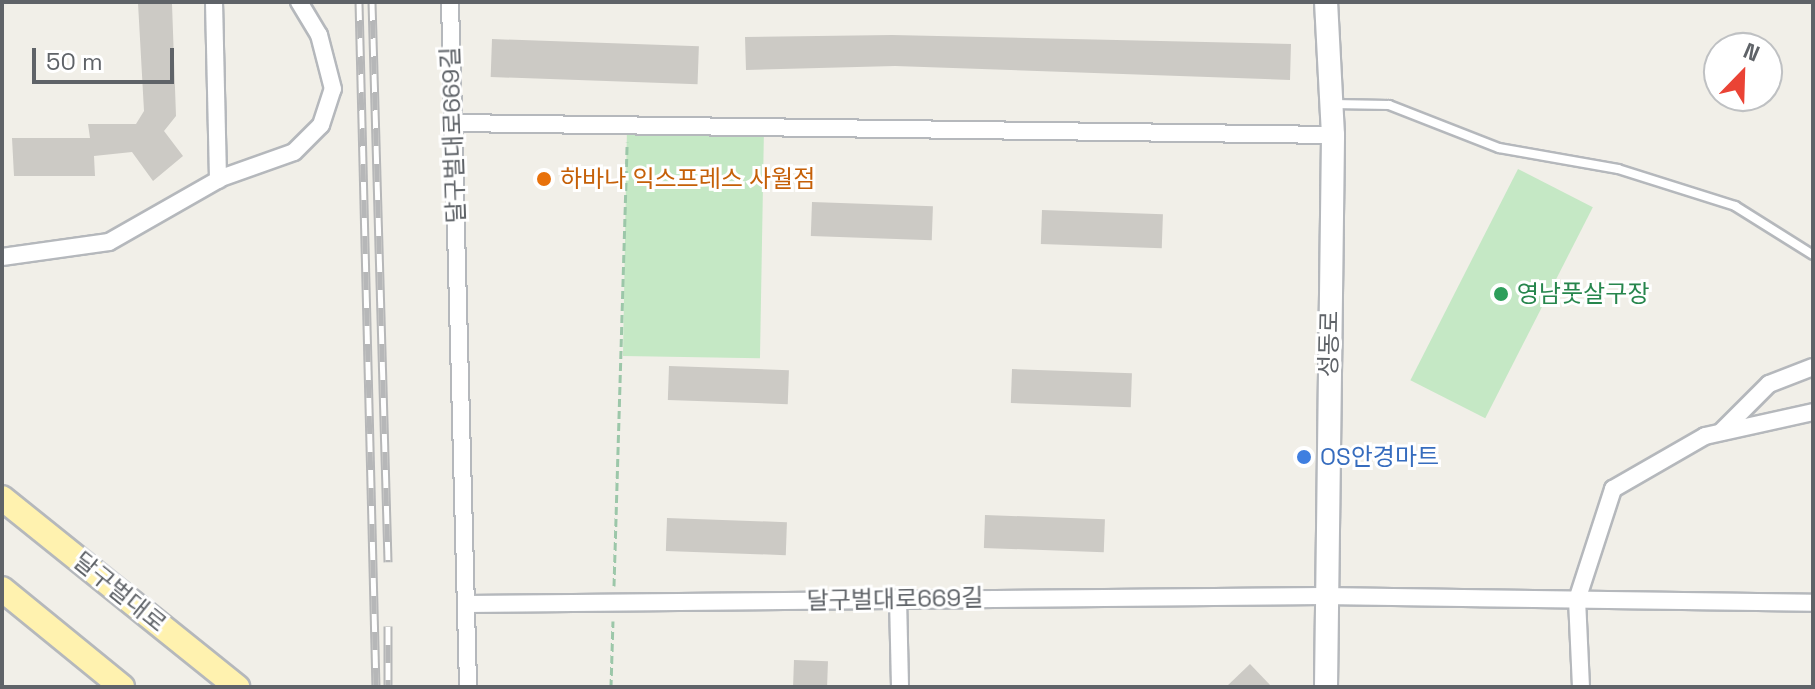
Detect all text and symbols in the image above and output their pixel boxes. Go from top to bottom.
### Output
scale bar [36,32,178,82]
north arrow [1703,32,1783,112]
text: N [1739,36,1764,68]
text: 50 m [46,46,103,77]
street label: 달구벌대로669길 [436,46,470,224]
place label: 하바나 익스프레스 사월점 [560,165,815,193]
marker: 하바나 익스프레스 사월점 [535,170,553,188]
place label: 영남풋살구장 [1517,280,1649,308]
marker: 영남풋살구장 [1492,285,1510,303]
street label: 성동로 [1314,311,1344,377]
place label: OS안경마트 [1320,443,1439,471]
marker: OS안경마트 [1295,448,1313,466]
street label: 달구벌대로 [68,546,172,638]
street label: 달구벌대로669길 [806,583,984,615]

